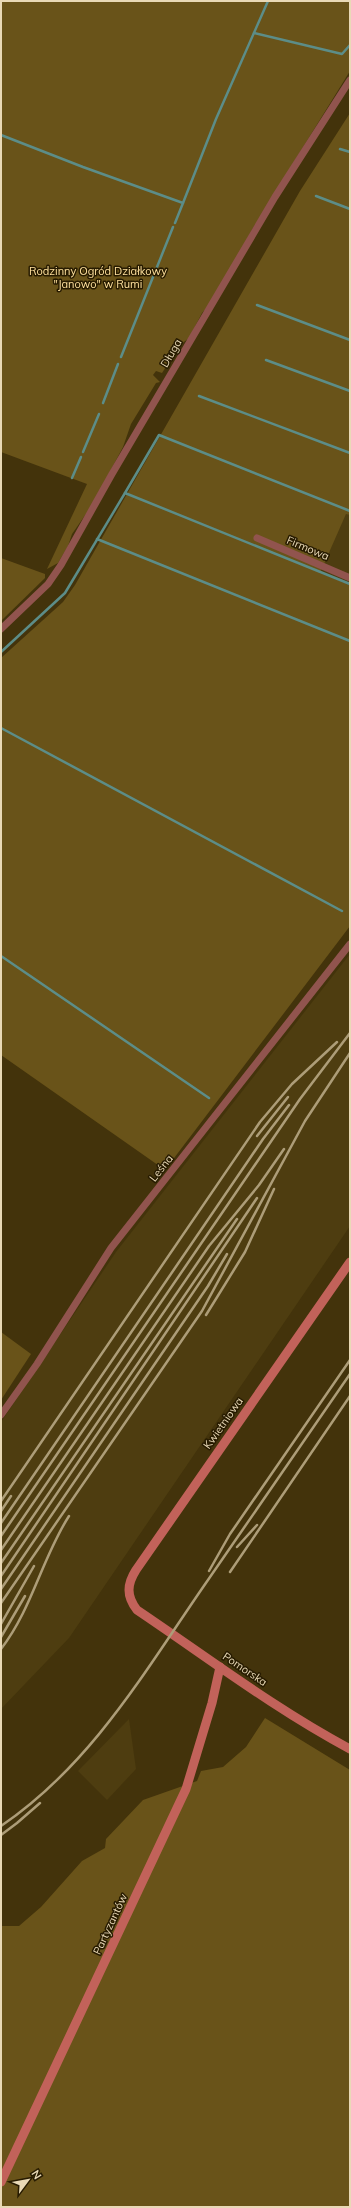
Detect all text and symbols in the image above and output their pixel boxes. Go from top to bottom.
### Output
park label: Rodzinny Ogród Działkowy "Janowo" w Rumi [29,264,167,291]
street label: Długa [157,336,185,370]
street label: Firmowa [285,533,331,563]
street label: Leśna [146,1152,176,1184]
street label: Kwietniowa [200,1394,246,1452]
street label: Pomorska [220,1649,270,1689]
street label: Partyzantów [90,1891,130,1957]
north arrow [8,2160,48,2200]
text: N [28,2167,45,2182]

